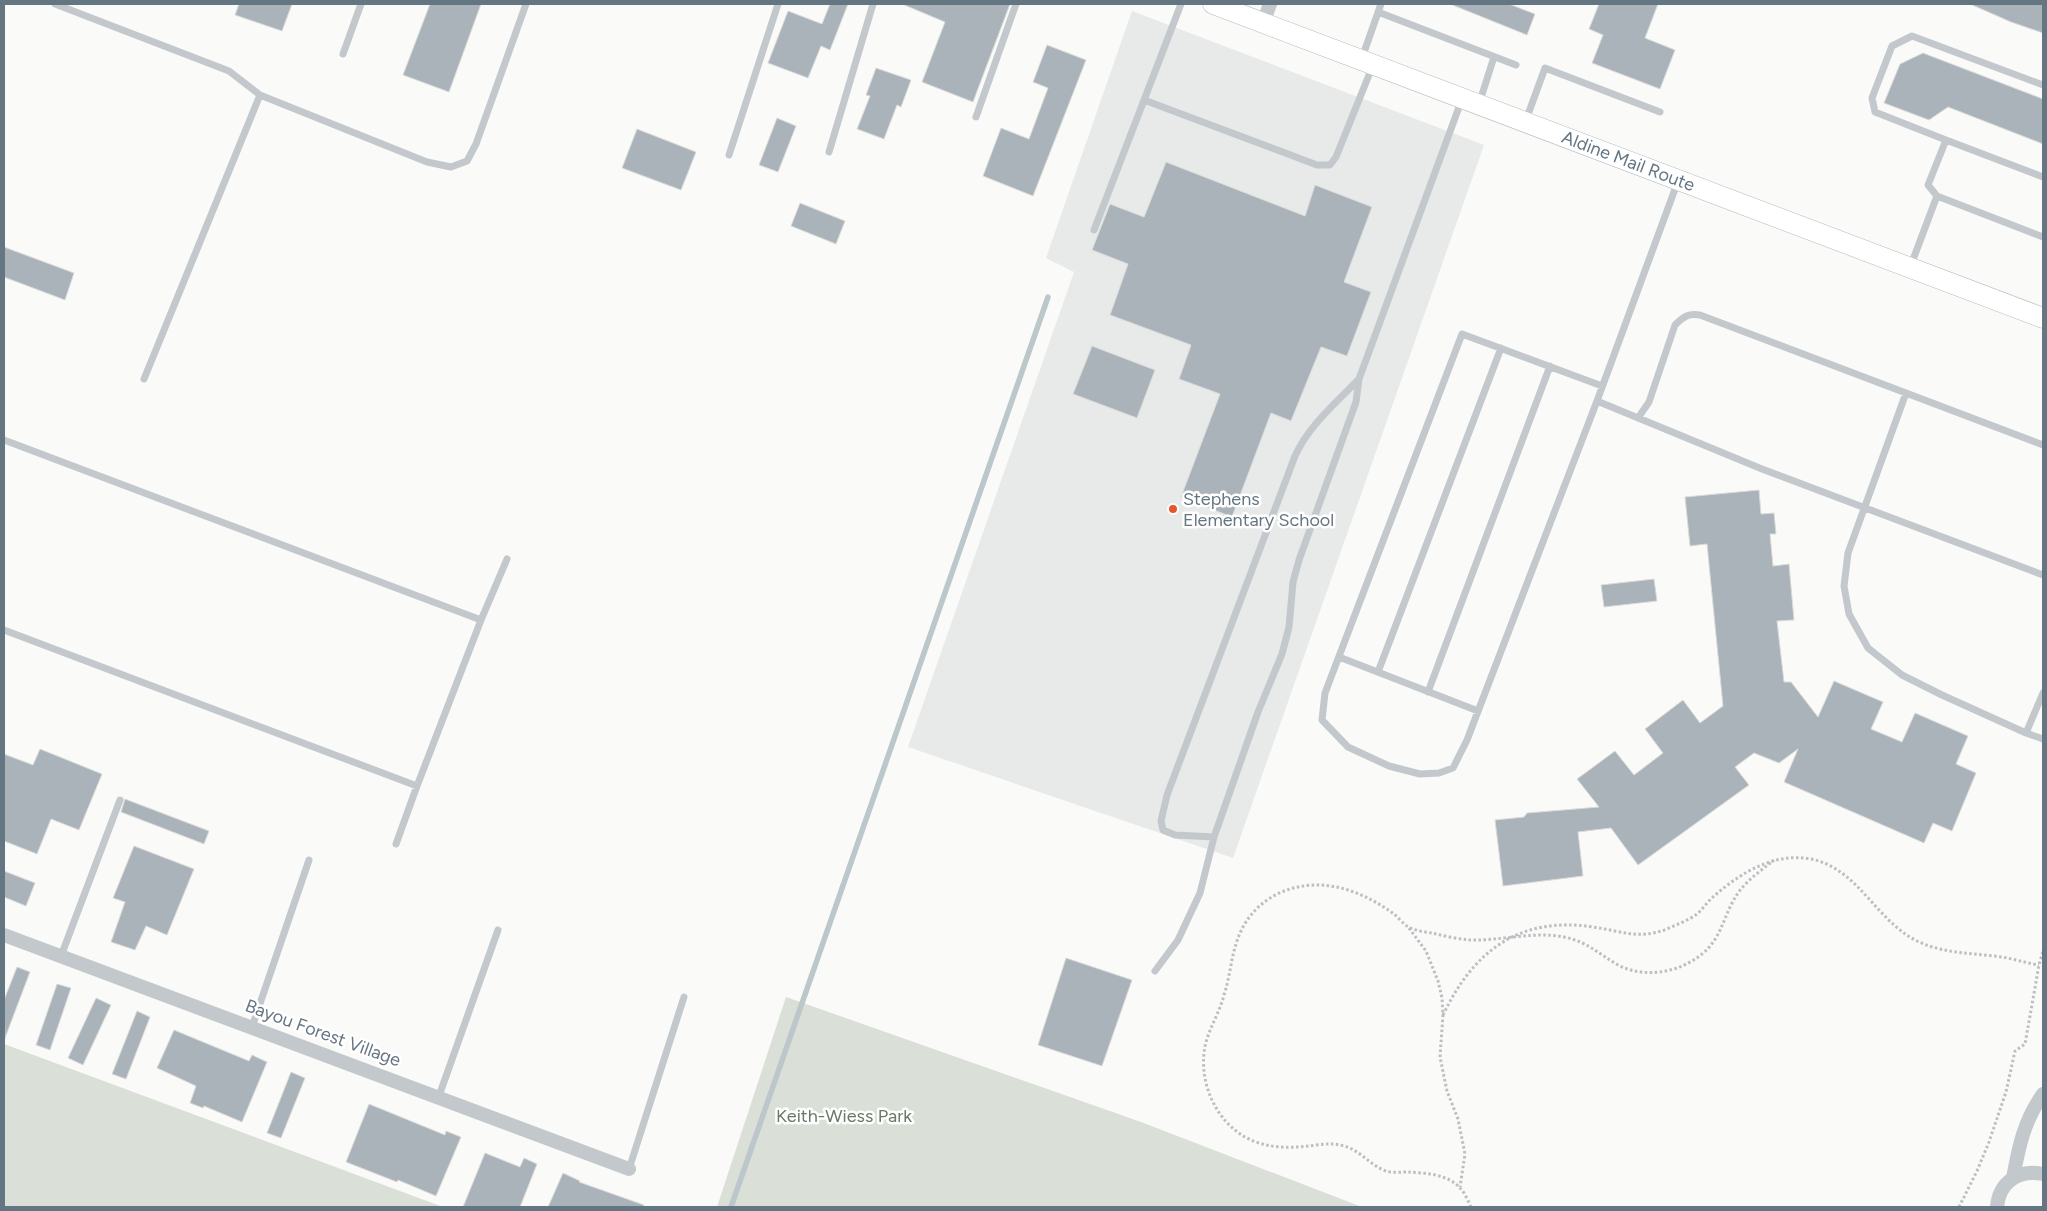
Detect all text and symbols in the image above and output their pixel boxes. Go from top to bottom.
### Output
street label: Aldine Mail Route [1559,126,1698,196]
place label: Stephens Elementary School [1183,488,1334,531]
marker: Stephens Elementary School [1167,503,1179,515]
street label: Bayou Forest Village [242,995,404,1071]
park label: Keith-Wiess Park [776,1105,912,1127]

